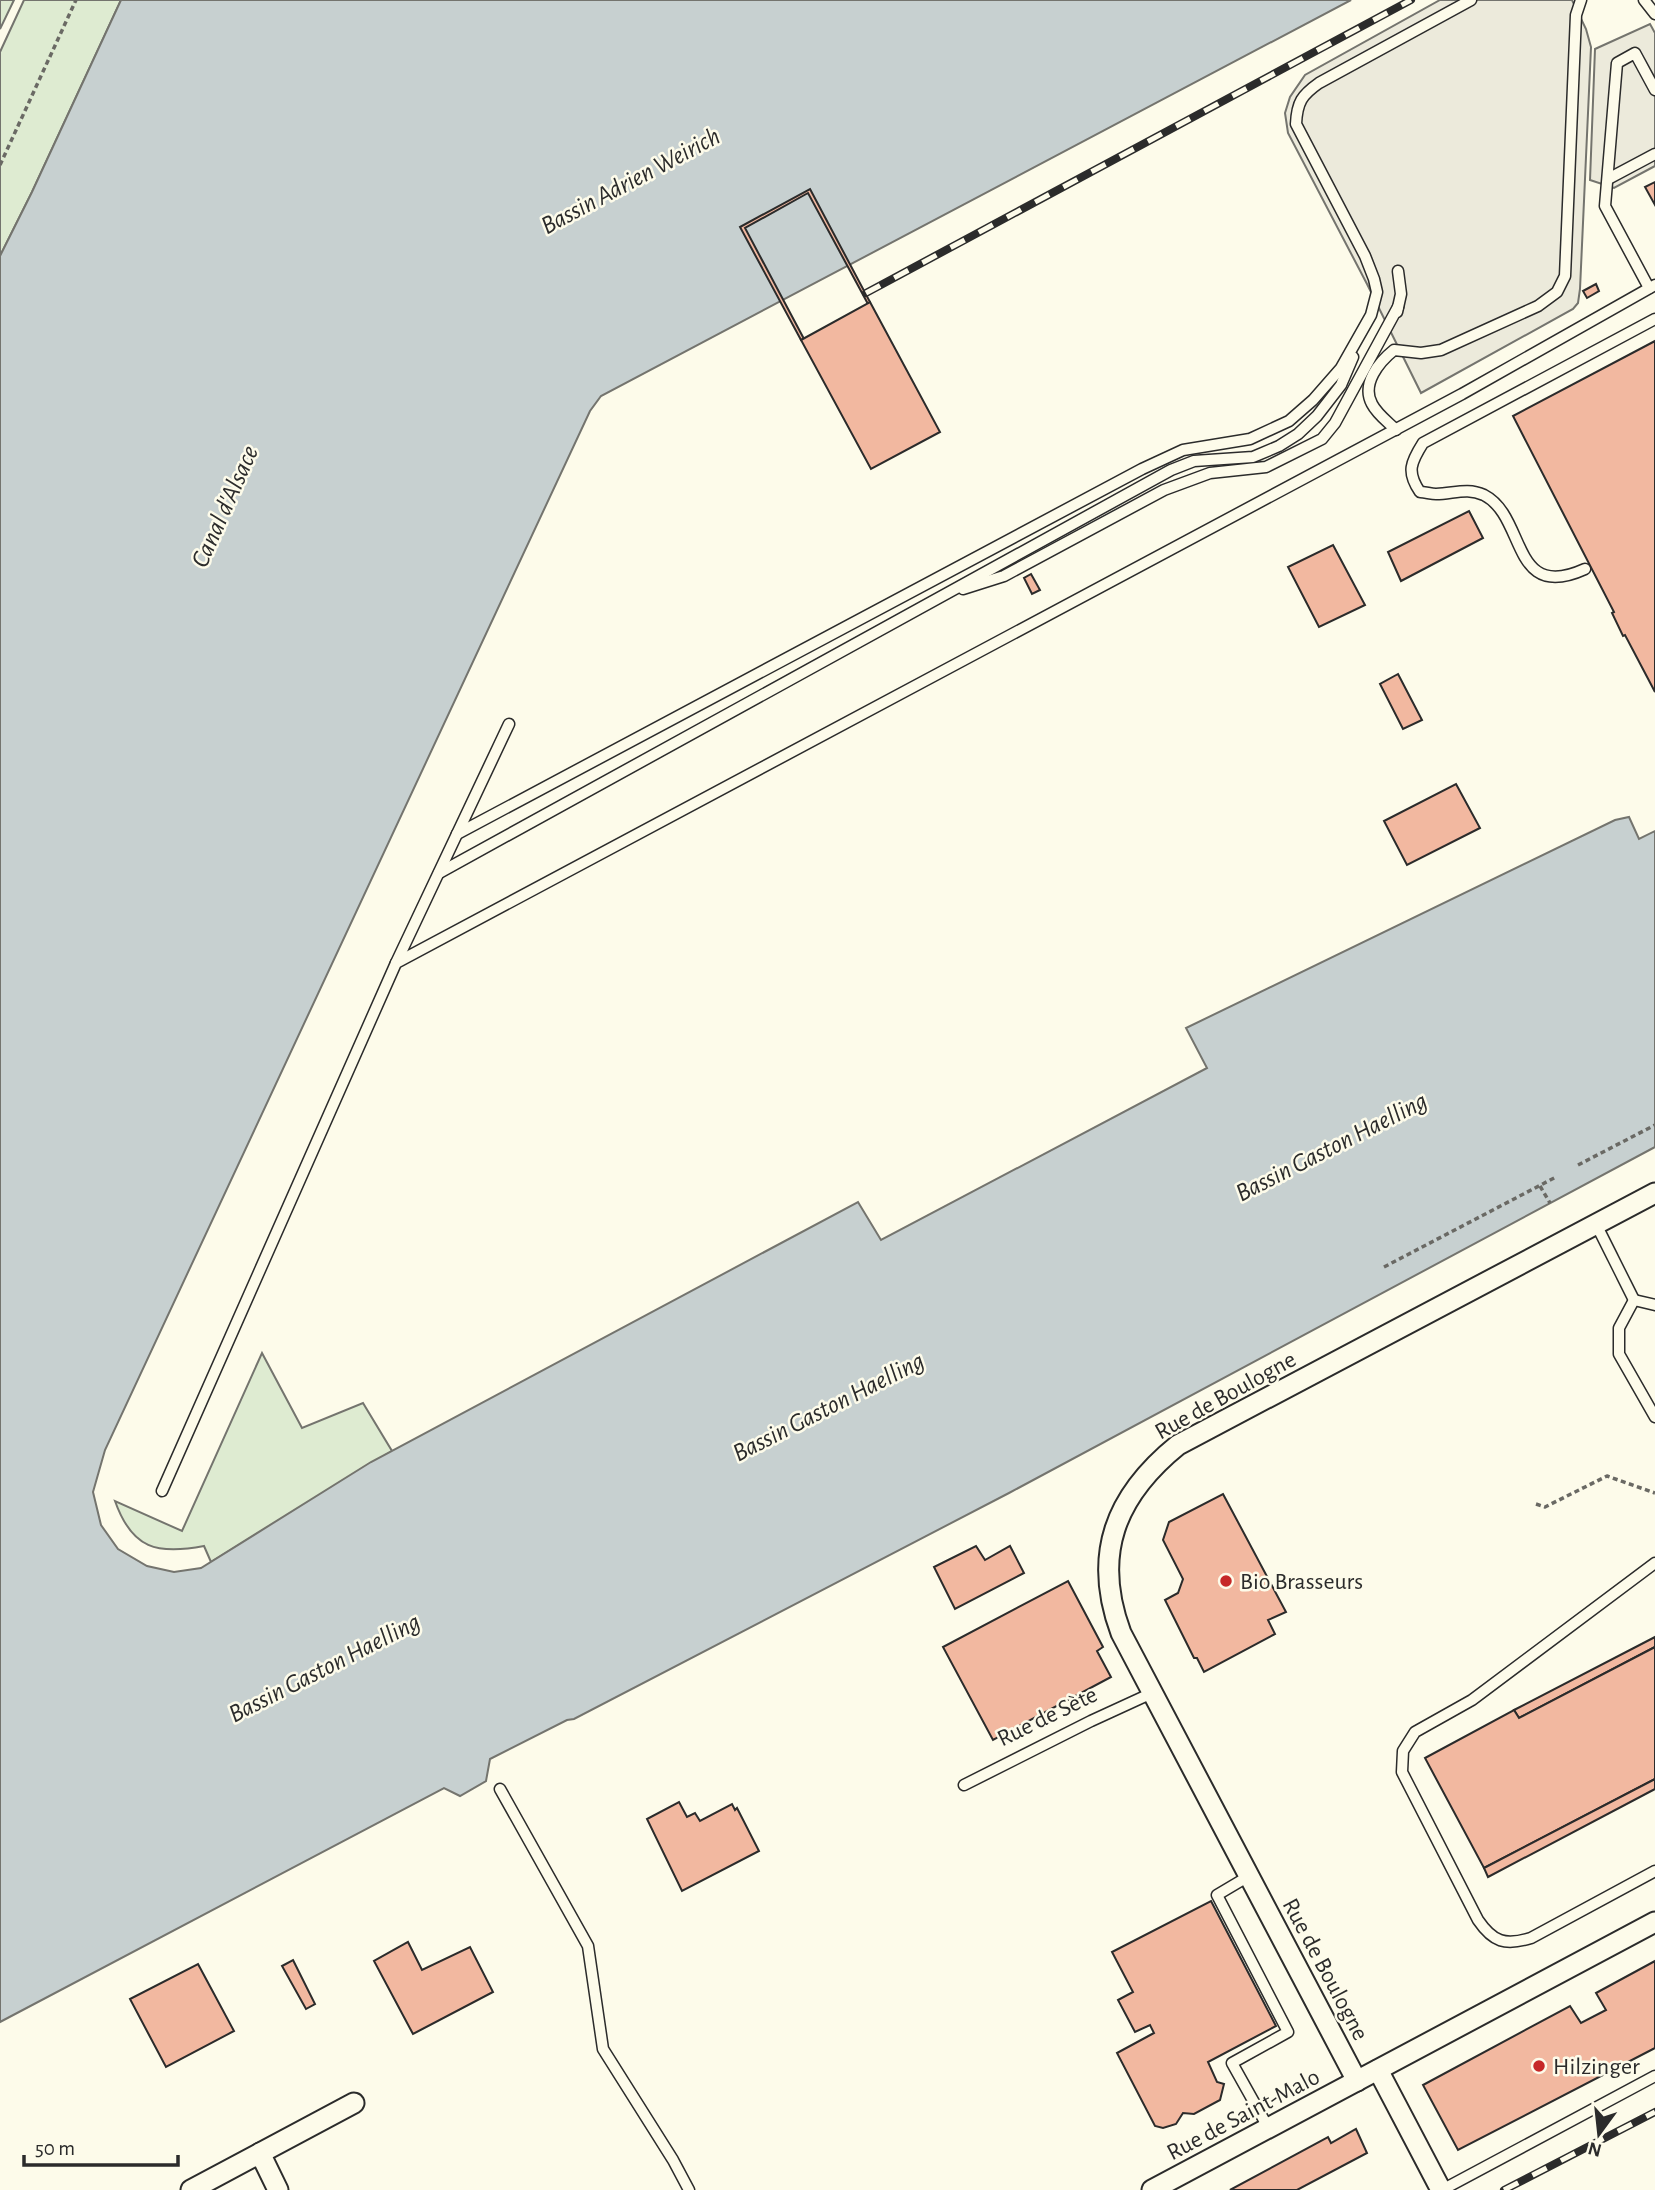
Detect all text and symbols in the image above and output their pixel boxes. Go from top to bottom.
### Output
water label: Bassin Adrien Weirich [537,123,724,239]
water label: Canal d'Alsace [187,441,263,571]
water label: Bassin Gaston Haelling [1231,1087,1432,1206]
water label: Bassin Gaston Haelling [728,1347,929,1466]
street label: Rue de Boulogne [1151,1347,1300,1444]
place label: Bio Brasseurs [1240,1570,1363,1594]
marker: Bio Brasseurs [1218,1573,1234,1589]
water label: Bassin Gaston Haelling [224,1608,425,1727]
street label: Rue de Sète [994,1682,1101,1751]
street label: Rue de Boulogne [1278,1894,1373,2044]
place label: Hilzinger [1553,2055,1640,2079]
marker: Hilzinger [1531,2058,1547,2074]
street label: Rue de Saint-Malo [1163,2065,1324,2165]
north arrow [1564,2099,1634,2169]
scale bar [24,2124,178,2168]
text: 50 m [35,2138,75,2159]
text: N [1586,2138,1604,2160]

